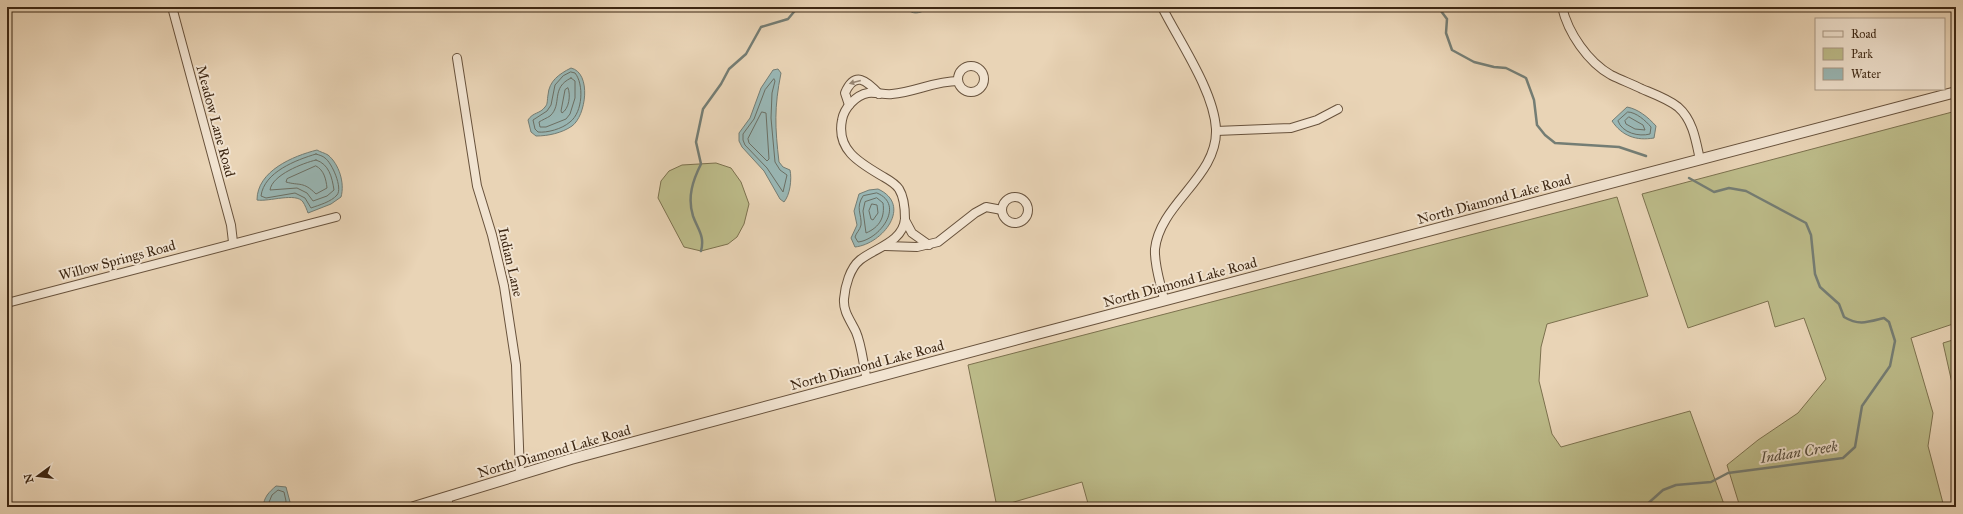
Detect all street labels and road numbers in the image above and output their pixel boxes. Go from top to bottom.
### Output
street label: Meadow Lane Road [192,63,239,179]
street label: North Diamond Lake Road [1415,171,1573,228]
street label: Indian Lane [494,226,527,299]
street label: Willow Springs Road [57,237,177,284]
street label: North Diamond Lake Road [1101,254,1259,311]
street label: North Diamond Lake Road [788,337,946,394]
street label: North Diamond Lake Road [476,421,633,481]

